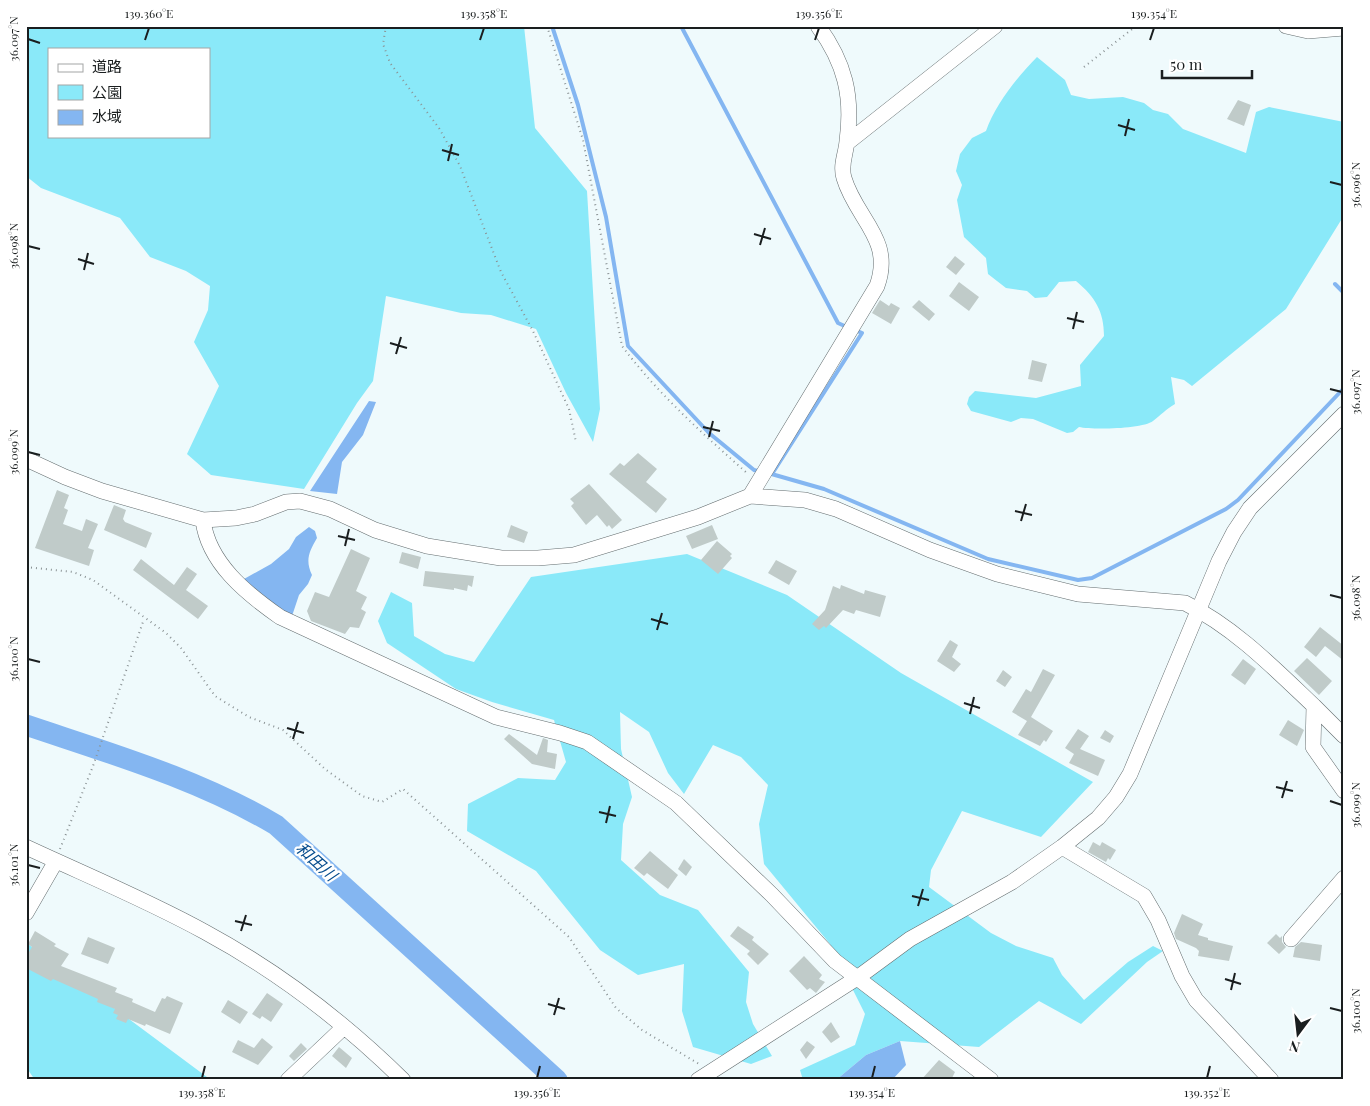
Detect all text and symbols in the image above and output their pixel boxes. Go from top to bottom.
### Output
text: 139.360°E [125,5,173,21]
text: 139.358°E [461,5,507,21]
text: 139.356°E [796,5,842,21]
text: 139.354°E [1131,5,1177,21]
text: 36.097°N [5,16,21,62]
legend [48,48,210,138]
scale bar [1162,48,1252,80]
text: 50 m [1170,54,1203,74]
text: 道路 [92,56,122,76]
text: 公園 [92,82,122,102]
text: 水域 [92,106,122,126]
text: 36.096°N [1347,161,1363,208]
text: 36.098°N [5,222,21,269]
text: 36.097°N [1347,369,1363,415]
text: 36.099°N [5,428,21,475]
text: 36.098°N [1347,574,1363,621]
text: 36.100°N [5,636,21,682]
text: 36.099°N [1347,781,1363,828]
water label: 和田川 [292,837,343,886]
text: 36.101°N [5,843,21,887]
text: 36.100°N [1347,988,1363,1034]
north arrow [1272,1008,1322,1058]
text: N [1287,1037,1302,1058]
text: 139.358°E [179,1084,225,1100]
text: 139.356°E [514,1084,560,1100]
text: 139.354°E [849,1084,895,1100]
text: 139.352°E [1184,1084,1230,1100]

